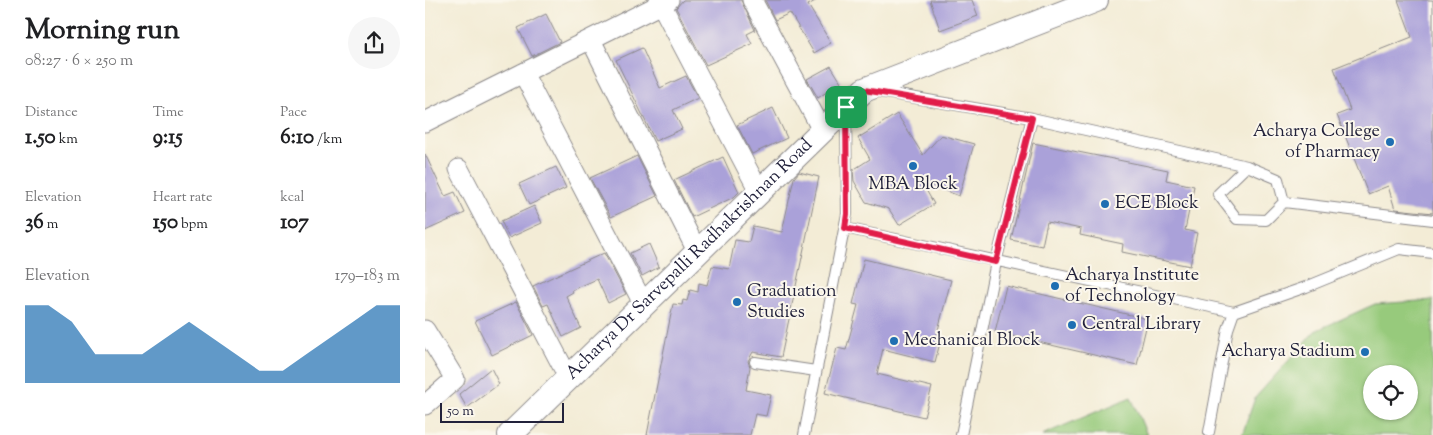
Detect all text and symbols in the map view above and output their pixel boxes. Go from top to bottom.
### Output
text: Morning run [25,11,180,51]
button: share [348,17,400,69]
text: 08:27 · 6 × 250 m [25,50,133,73]
pin [825,86,867,128]
icon: arrive [832,93,860,121]
text: Distance [25,103,78,123]
text: Time [153,103,184,123]
text: Pace [280,103,307,123]
place label: Acharya College of Pharmacy [1253,119,1380,166]
text: 1.50 [25,123,56,153]
text: 9:15 [153,123,183,153]
text: 6:10 [280,123,314,153]
text: km [56,130,78,150]
text: /km [314,130,342,150]
street label: Acharya Dr Sarvepalli Radhakrishnan Road [560,133,819,386]
marker: Acharya College of Pharmacy [1384,136,1396,148]
marker: MBA Block [907,160,919,172]
place label: MBA Block [868,172,958,198]
text: Elevation [25,188,82,208]
text: Heart rate [153,188,212,208]
text: kcal [280,188,304,208]
place label: ECE Block [1115,191,1199,217]
marker: ECE Block [1099,198,1111,210]
text: 36 [25,208,44,238]
text: 150 [153,208,178,238]
text: 107 [280,208,309,238]
text: m [44,215,58,235]
text: bpm [178,215,208,235]
place label: Acharya Institute of Technology [1065,263,1199,310]
text: Elevation [25,265,90,288]
text: 179–183 m [335,265,400,288]
place label: Graduation Studies [747,279,837,326]
marker: Acharya Institute of Technology [1049,280,1061,292]
marker: Graduation Studies [731,296,743,308]
place label: Central Library [1082,312,1201,338]
marker: Central Library [1066,319,1078,331]
place label: Mechanical Block [904,328,1041,354]
marker: Mechanical Block [888,335,900,347]
place label: Acharya Stadium [1221,339,1355,365]
marker: Acharya Stadium [1359,346,1371,358]
map controls [1363,365,1418,420]
button: locate [1363,365,1418,420]
scale bar [440,400,564,423]
text: 50 m [447,402,474,422]

